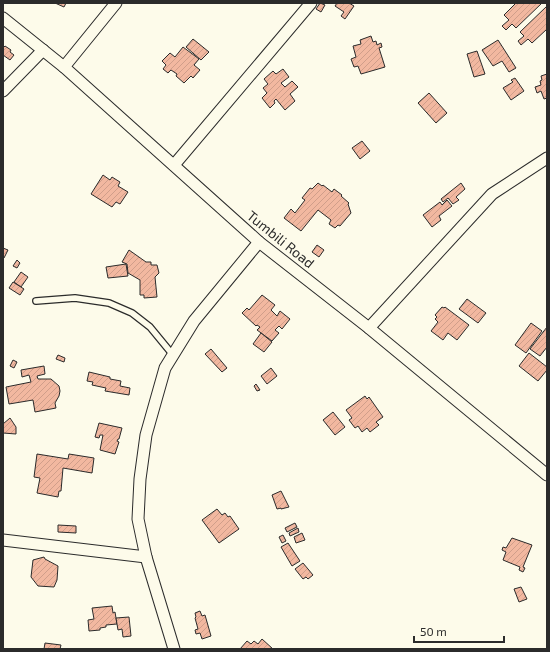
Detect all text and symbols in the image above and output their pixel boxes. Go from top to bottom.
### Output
street label: Tumbili Road [244,207,318,271]
scale bar [414,618,504,644]
text: 50 m [420,624,447,638]

